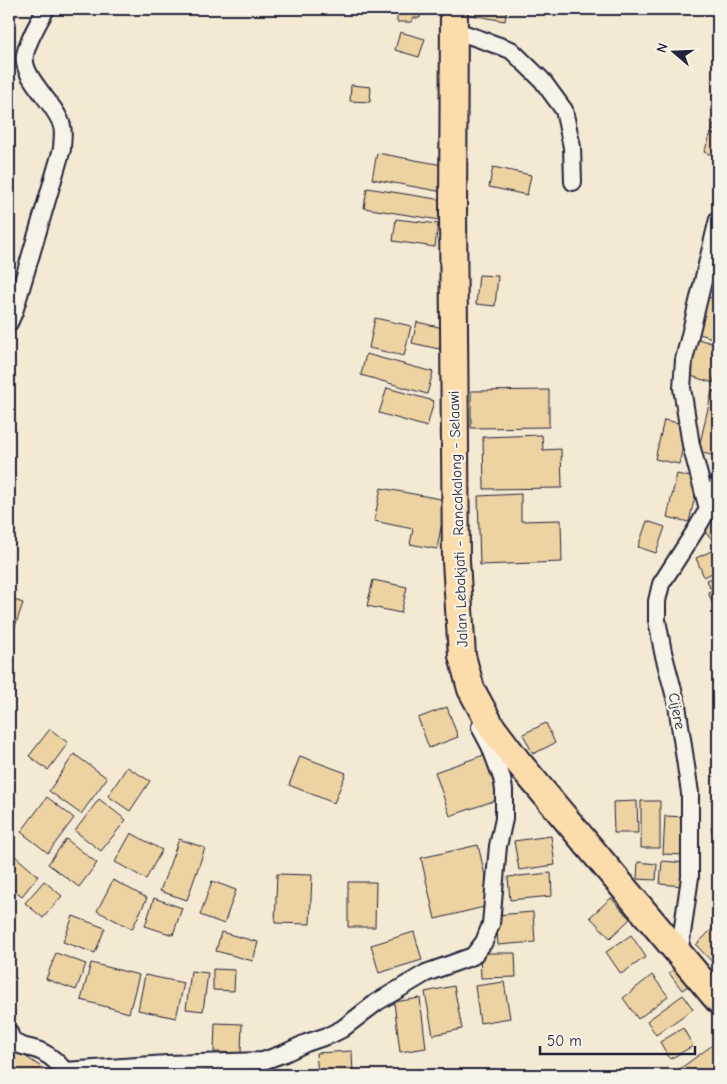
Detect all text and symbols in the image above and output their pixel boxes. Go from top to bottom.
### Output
north arrow [650,28,700,78]
text: N [653,41,672,55]
street label: Jalan Lebakjati - Rancakalong - Selaawi [445,390,471,648]
street label: Cijere [665,691,689,731]
scale bar [540,1024,694,1056]
text: 50 m [547,1032,582,1050]

